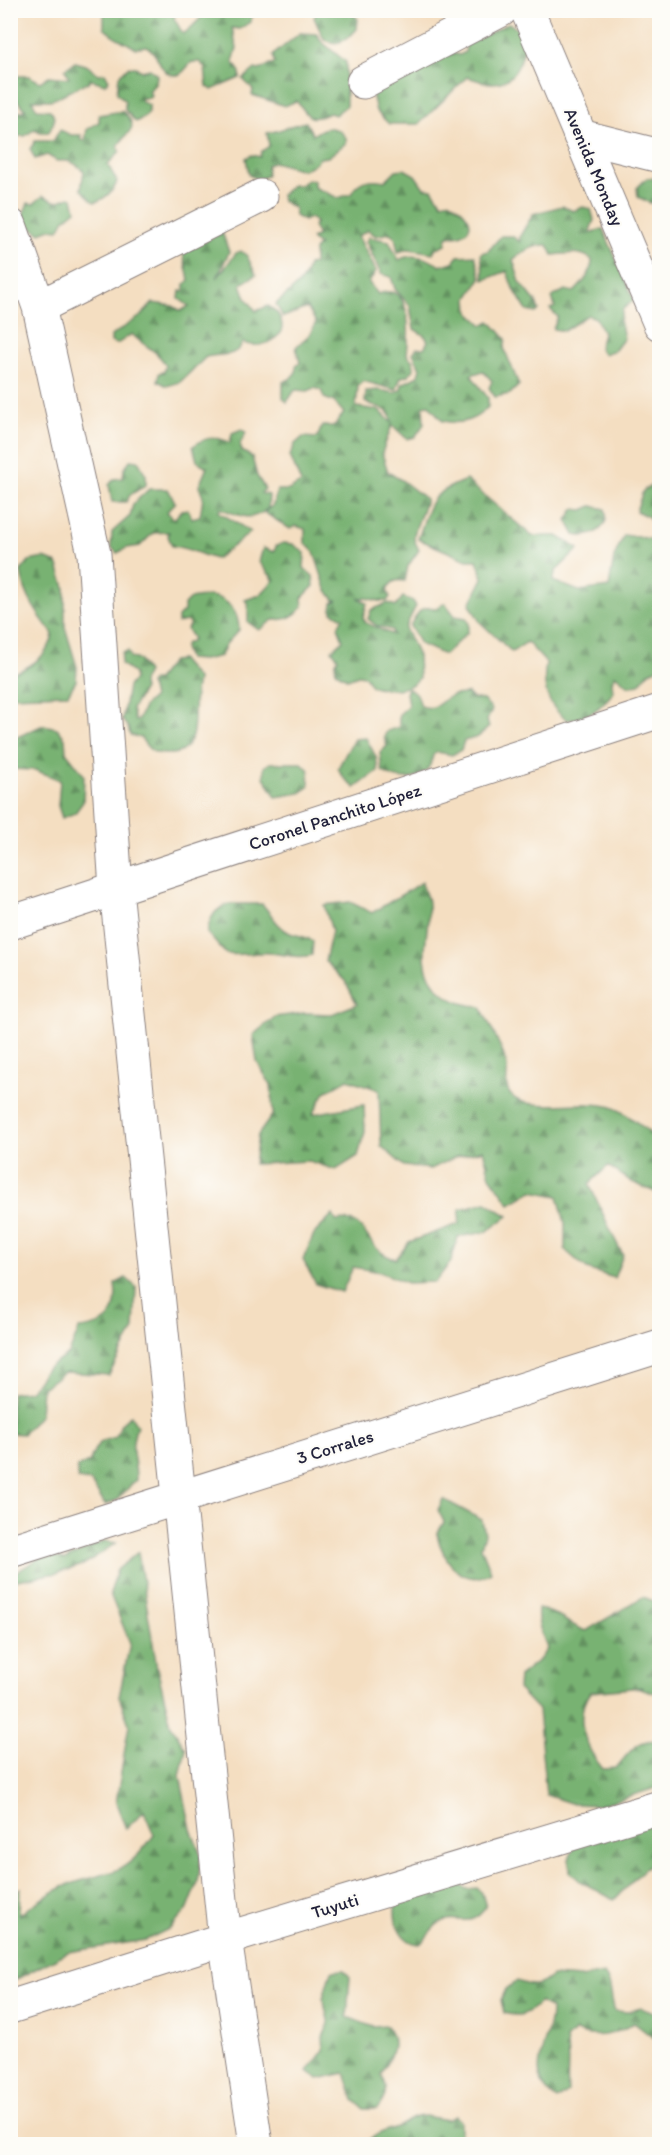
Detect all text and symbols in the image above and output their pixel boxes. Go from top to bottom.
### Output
street label: Avenida Monday [559,105,629,230]
street label: Coronel Panchito López [246,778,425,855]
street label: 3 Corrales [294,1425,376,1469]
street label: Tuyuti [309,1888,361,1924]

